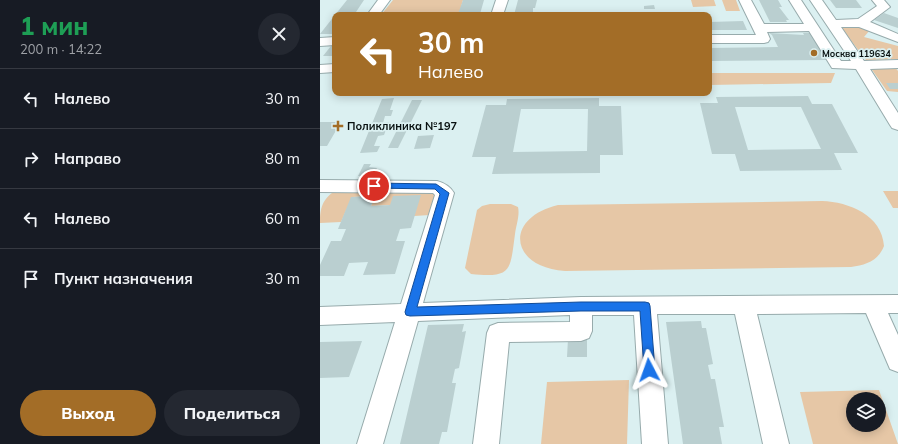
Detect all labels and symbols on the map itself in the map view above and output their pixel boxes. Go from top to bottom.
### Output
marker: Москва 119634 [809,48,819,58]
place label: Москва 119634 [822,48,891,59]
place label: Поликлиника №197 [347,119,458,133]
marker: Поликлиника №197 [332,120,344,132]
pin [357,169,391,203]
position arrow [628,349,670,391]

